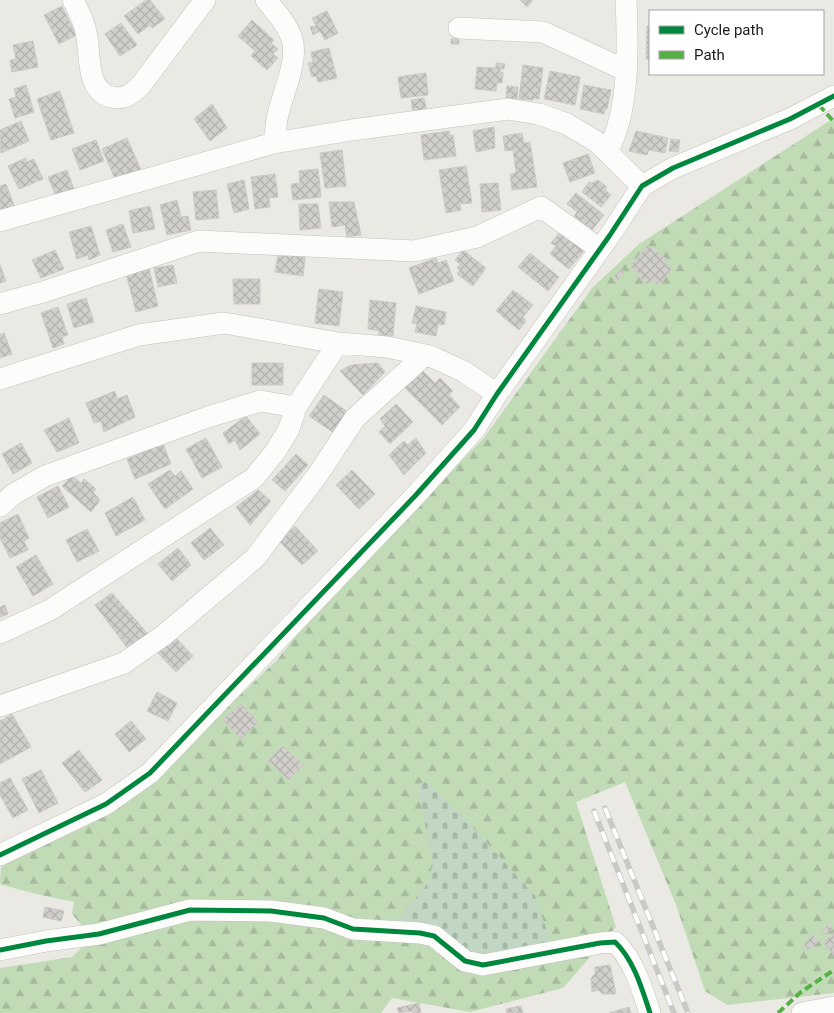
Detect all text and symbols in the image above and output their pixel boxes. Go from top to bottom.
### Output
legend [649,10,824,75]
text: Cycle path [694,21,764,39]
text: Path [694,46,725,64]

